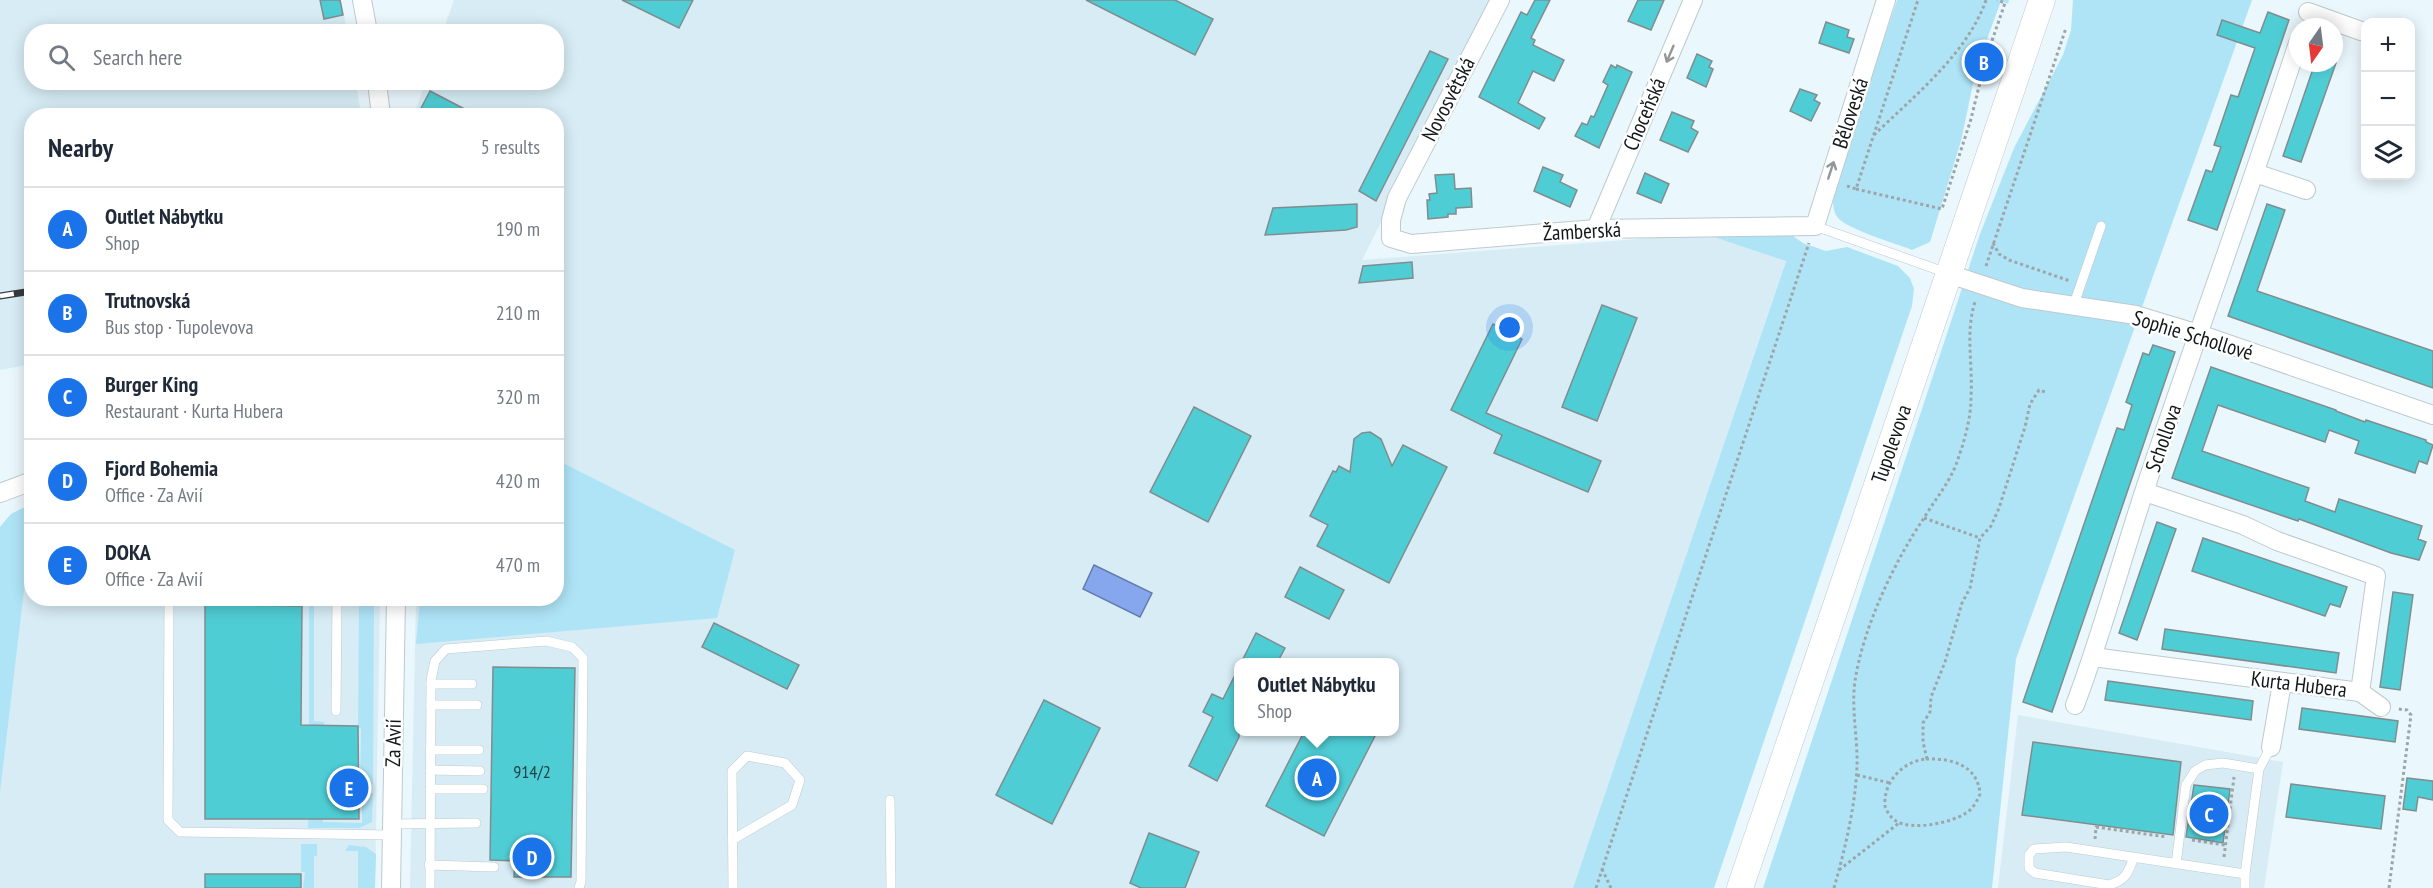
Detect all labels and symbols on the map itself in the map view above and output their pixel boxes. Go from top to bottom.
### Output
north arrow [2289,18,2343,72]
pin: B [1964,40,2004,84]
one-way arrow [1664,44,1675,63]
street label: Novosvětská [1415,52,1481,146]
street label: Choceňská [1617,73,1671,155]
street label: Běloveská [1826,74,1874,152]
one-way arrow [1826,161,1837,180]
street label: Žamberská [1542,215,1622,247]
street label: Sophie Schollové [2130,304,2256,366]
your location [1495,313,1524,342]
street label: Tupolevova [1865,401,1917,487]
street label: Schollova [2139,401,2187,475]
street label: Kurta Hubera [2250,665,2348,703]
street label: Za Avií [379,718,407,767]
pin: A [1298,756,1336,800]
house number: 914/2 [513,760,551,783]
pin: E [330,766,368,810]
pin: C [2190,792,2228,836]
pin: D [512,834,552,880]

